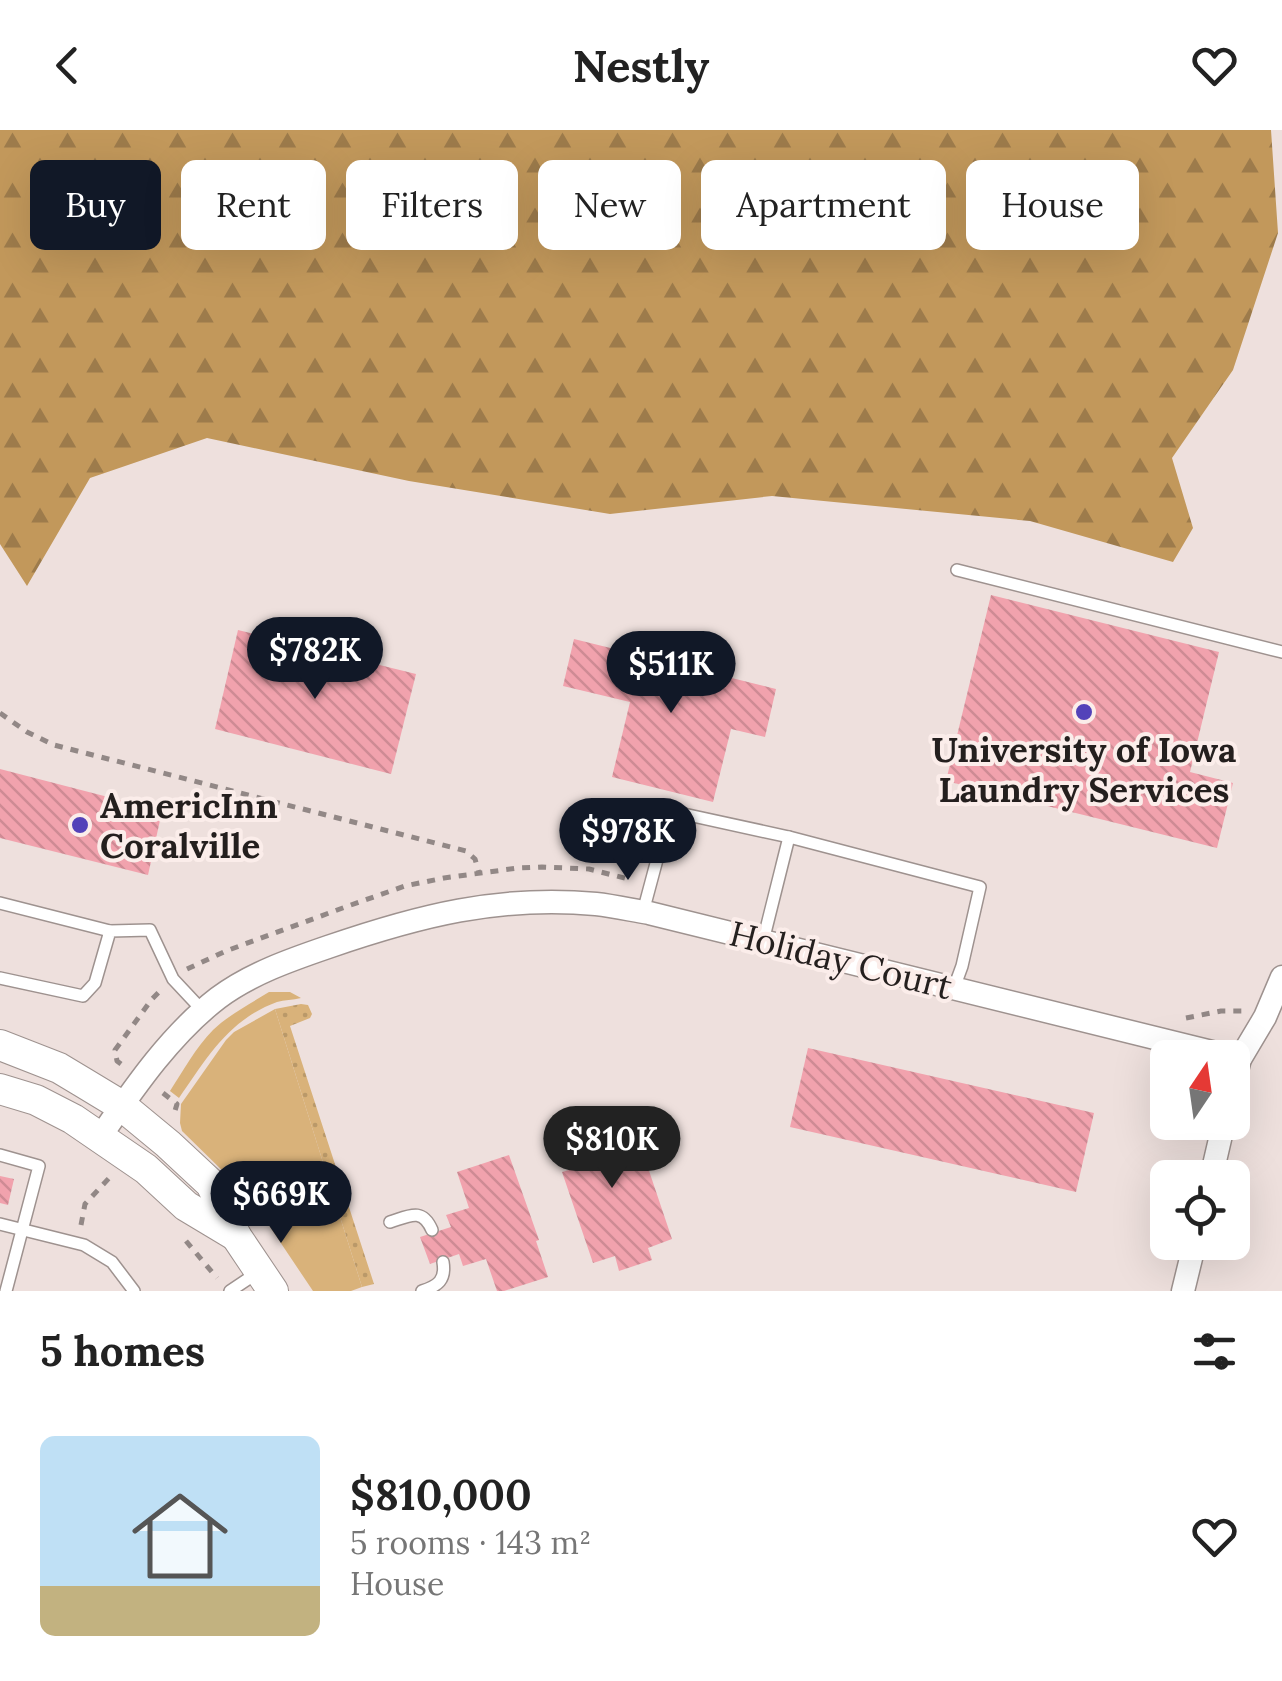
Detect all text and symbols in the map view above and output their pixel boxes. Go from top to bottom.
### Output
text: Nestly [573,37,709,94]
icon: back [40,38,95,93]
icon: heart [1187,38,1242,93]
chip: Buy [30,160,161,250]
chip: Rent [181,160,326,250]
chip: Filters [346,160,518,250]
chip: New [538,160,681,250]
chip: Apartment [701,160,946,250]
chip: House [966,160,1139,250]
pin: $782K [245,617,385,702]
text: $782K [269,629,361,670]
pin: $511K [601,631,741,716]
text: $511K [629,643,713,684]
marker: University of Iowa Laundry Services [1073,701,1095,723]
place label: University of Iowa Laundry Services [932,727,1236,812]
place label: AmericInn Coralville [100,783,278,868]
pin: $978K [558,798,698,883]
text: $978K [581,810,675,851]
marker: AmericInn Coralville [69,814,91,836]
street label: Holiday Court [725,911,957,1009]
north arrow [1150,1040,1250,1140]
map controls [1150,1040,1250,1260]
pin: $810K [542,1106,682,1191]
text: $810K [565,1118,659,1159]
button: locate [1150,1160,1250,1260]
pin: $669K [211,1161,351,1246]
text: $669K [233,1173,329,1214]
text: 5 homes [40,1324,205,1378]
icon: filters [1187,1324,1242,1379]
text: $810,000 [350,1468,532,1522]
icon: home [120,1476,240,1596]
icon: heart [1187,1509,1242,1564]
text: 5 rooms · 143 m² [350,1522,591,1563]
text: House [350,1563,444,1604]

